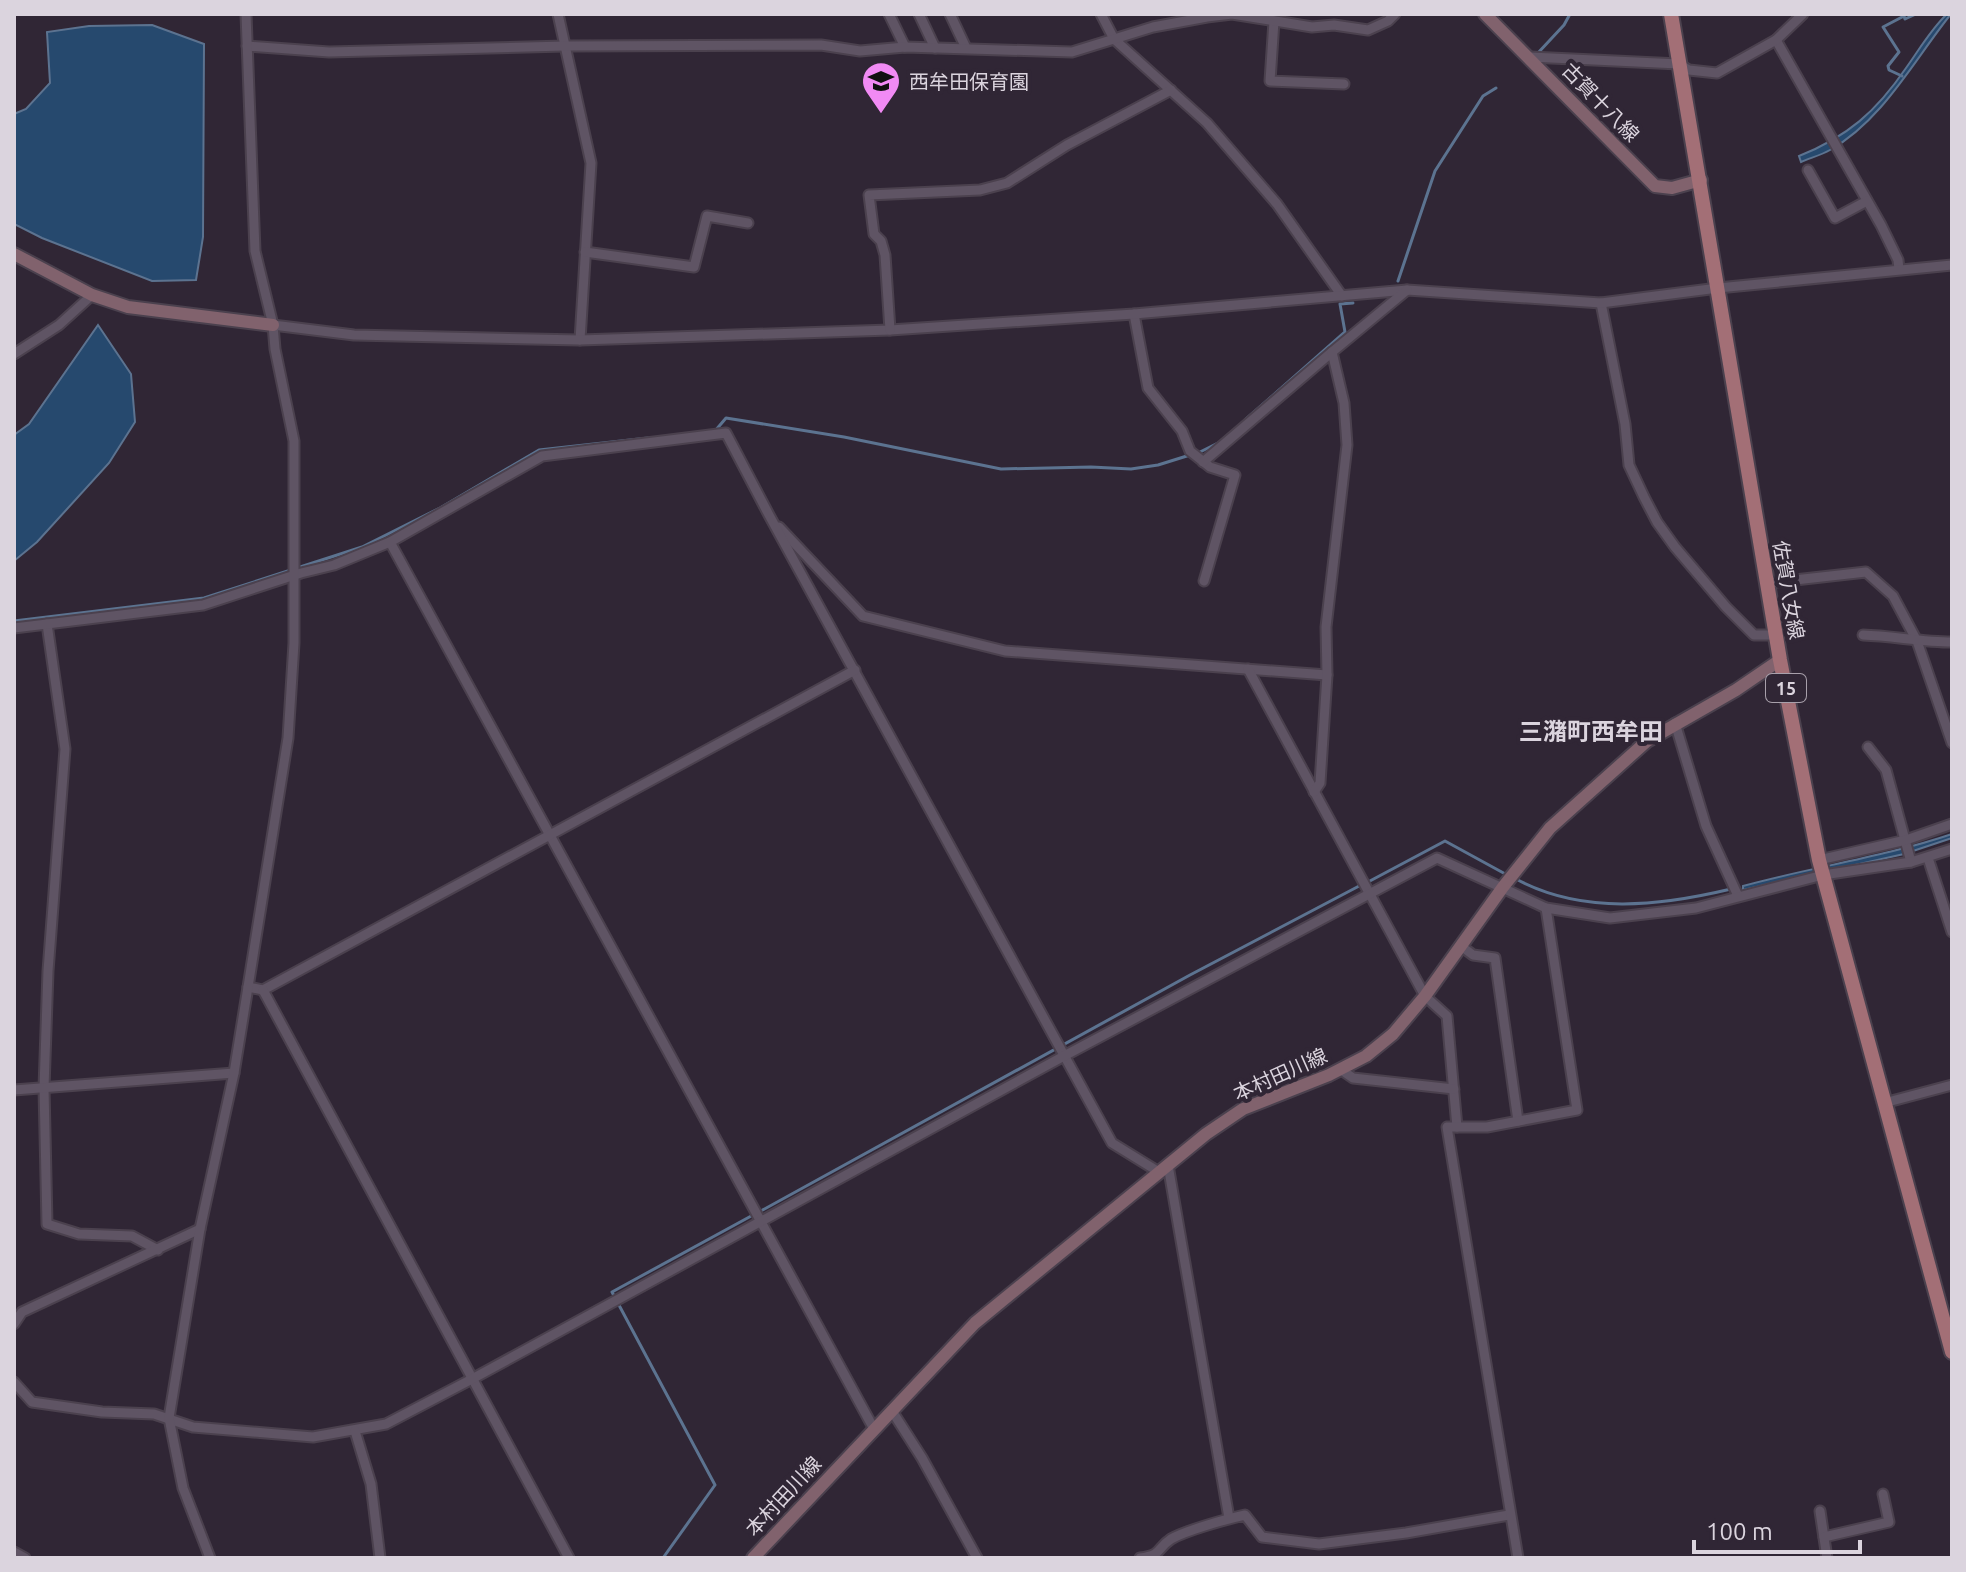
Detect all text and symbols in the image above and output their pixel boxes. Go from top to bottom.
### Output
street label: 古賀十八線 [1558,58,1644,146]
school or university icon: 西牟田保育園 [860,60,902,115]
place label: 西牟田保育園 [909,70,1029,93]
street label: 佐賀八女線 [1769,539,1809,641]
road number: 15 [1766,674,1806,702]
district label: 三潴町西牟田 [1519,718,1663,745]
street label: 本村田川線 [1230,1043,1330,1105]
street label: 本村田川線 [740,1452,826,1540]
scale bar [1694,1504,1860,1554]
text: 100 m [1706,1518,1773,1545]

